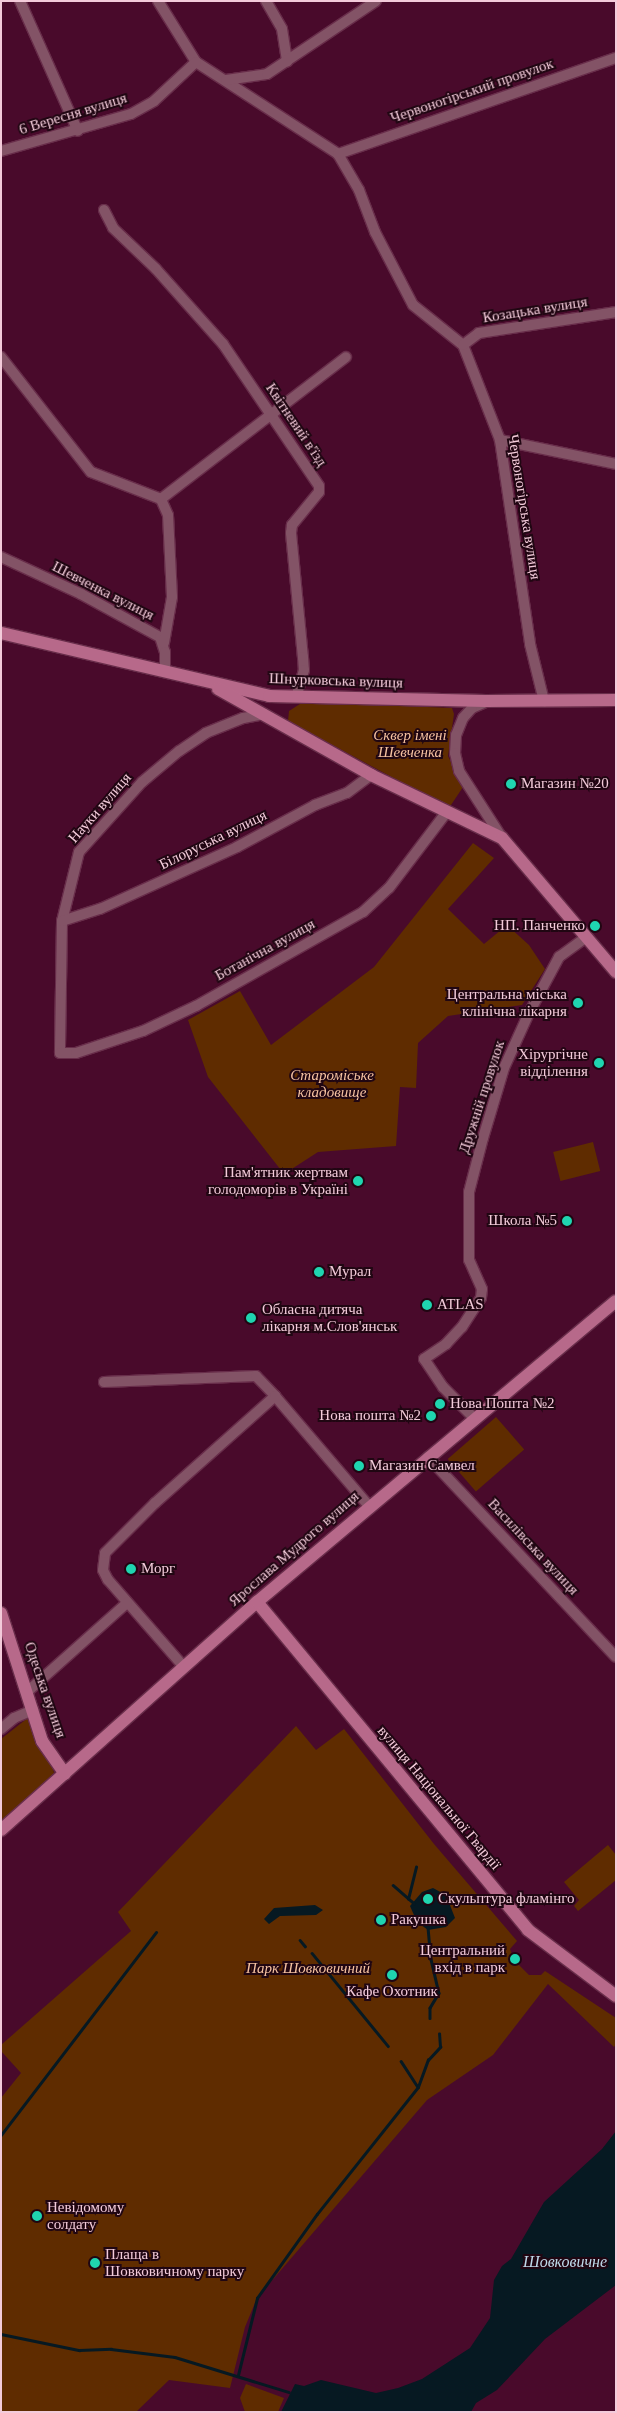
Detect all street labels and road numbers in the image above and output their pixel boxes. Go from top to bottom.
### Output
street label: Червоногірський провулок [388,55,556,127]
street label: 6 Вересня вулиця [17,89,129,139]
street label: Козацька вулиця [481,293,589,327]
street label: Квітневий в'їзд [262,380,330,470]
street label: Червоногірська вулиця [504,433,544,581]
street label: Шевченка вулиця [49,558,157,624]
street label: Шнурковська вулиця [269,670,403,692]
street label: Науки вулиця [65,769,135,847]
street label: Білоруська вулиця [156,806,270,874]
street label: Ботанічна вулиця [212,915,318,985]
street label: Дружній провулок [455,1038,509,1156]
street label: Ярослава Мудрого вулиця [225,1488,363,1610]
street label: Василівська вулиця [484,1495,582,1599]
street label: Одеська вулиця [20,1640,70,1740]
street label: вулиця Національної Гвардії [374,1722,504,1874]

